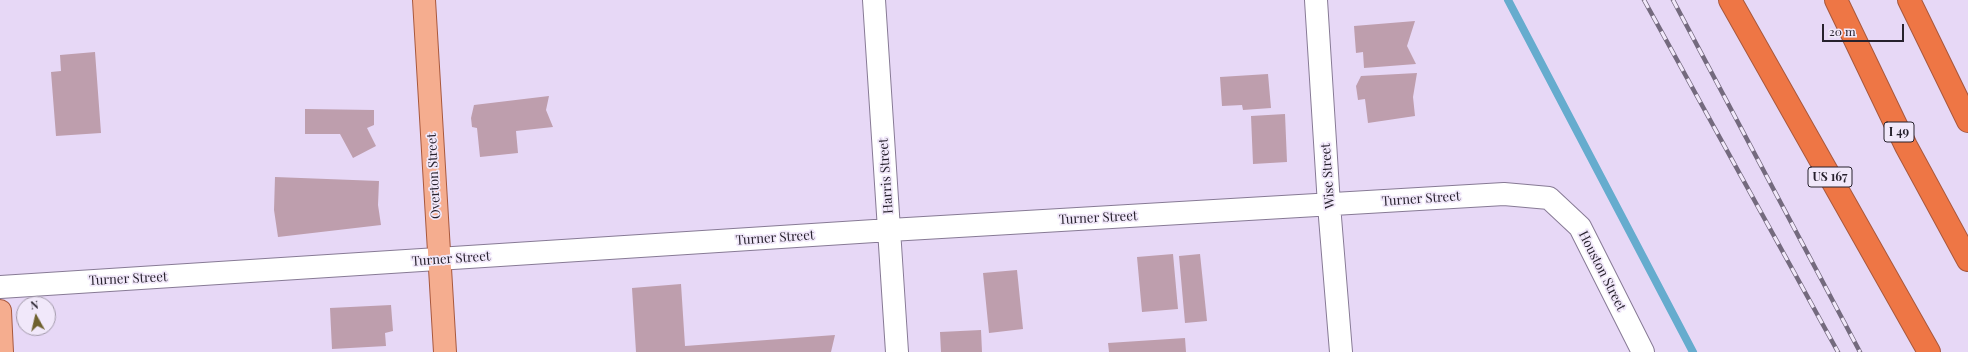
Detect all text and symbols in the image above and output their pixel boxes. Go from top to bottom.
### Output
scale bar [1824,16,1906,42]
text: 20 m [1829,23,1856,39]
road number: I 49 [1884,122,1914,142]
street label: Overton Street [424,133,444,219]
street label: Harris Street [876,138,896,214]
street label: Wise Street [1318,143,1338,209]
road number: US 167 [1808,167,1852,187]
street label: Turner Street [1381,188,1461,210]
street label: Turner Street [1058,208,1138,228]
street label: Turner Street [735,227,815,249]
street label: Houston Street [1575,228,1629,314]
street label: Turner Street [411,248,491,270]
street label: Turner Street [88,269,168,289]
north arrow [16,296,56,336]
text: N [29,297,39,313]

